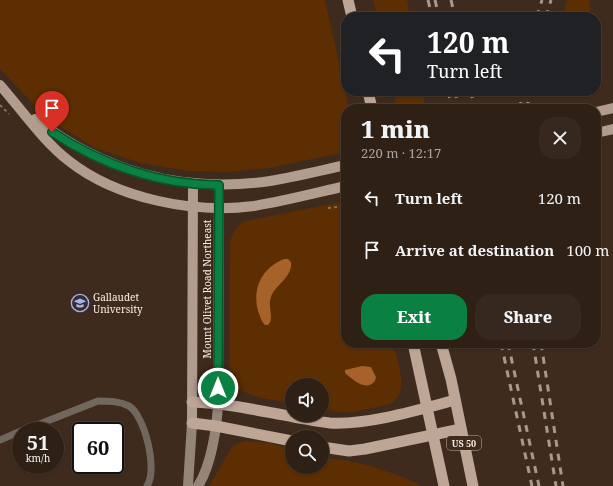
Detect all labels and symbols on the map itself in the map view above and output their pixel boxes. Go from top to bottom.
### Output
pin [35,91,69,132]
street label: Mount Olivet Road Northeast [200,219,214,358]
place label: Gallaudet University [93,290,143,316]
school or university icon: Gallaudet University [70,293,90,313]
position arrow [197,367,239,409]
speed limit sign: 60 [72,422,124,474]
road number: US 50 [447,436,481,450]

